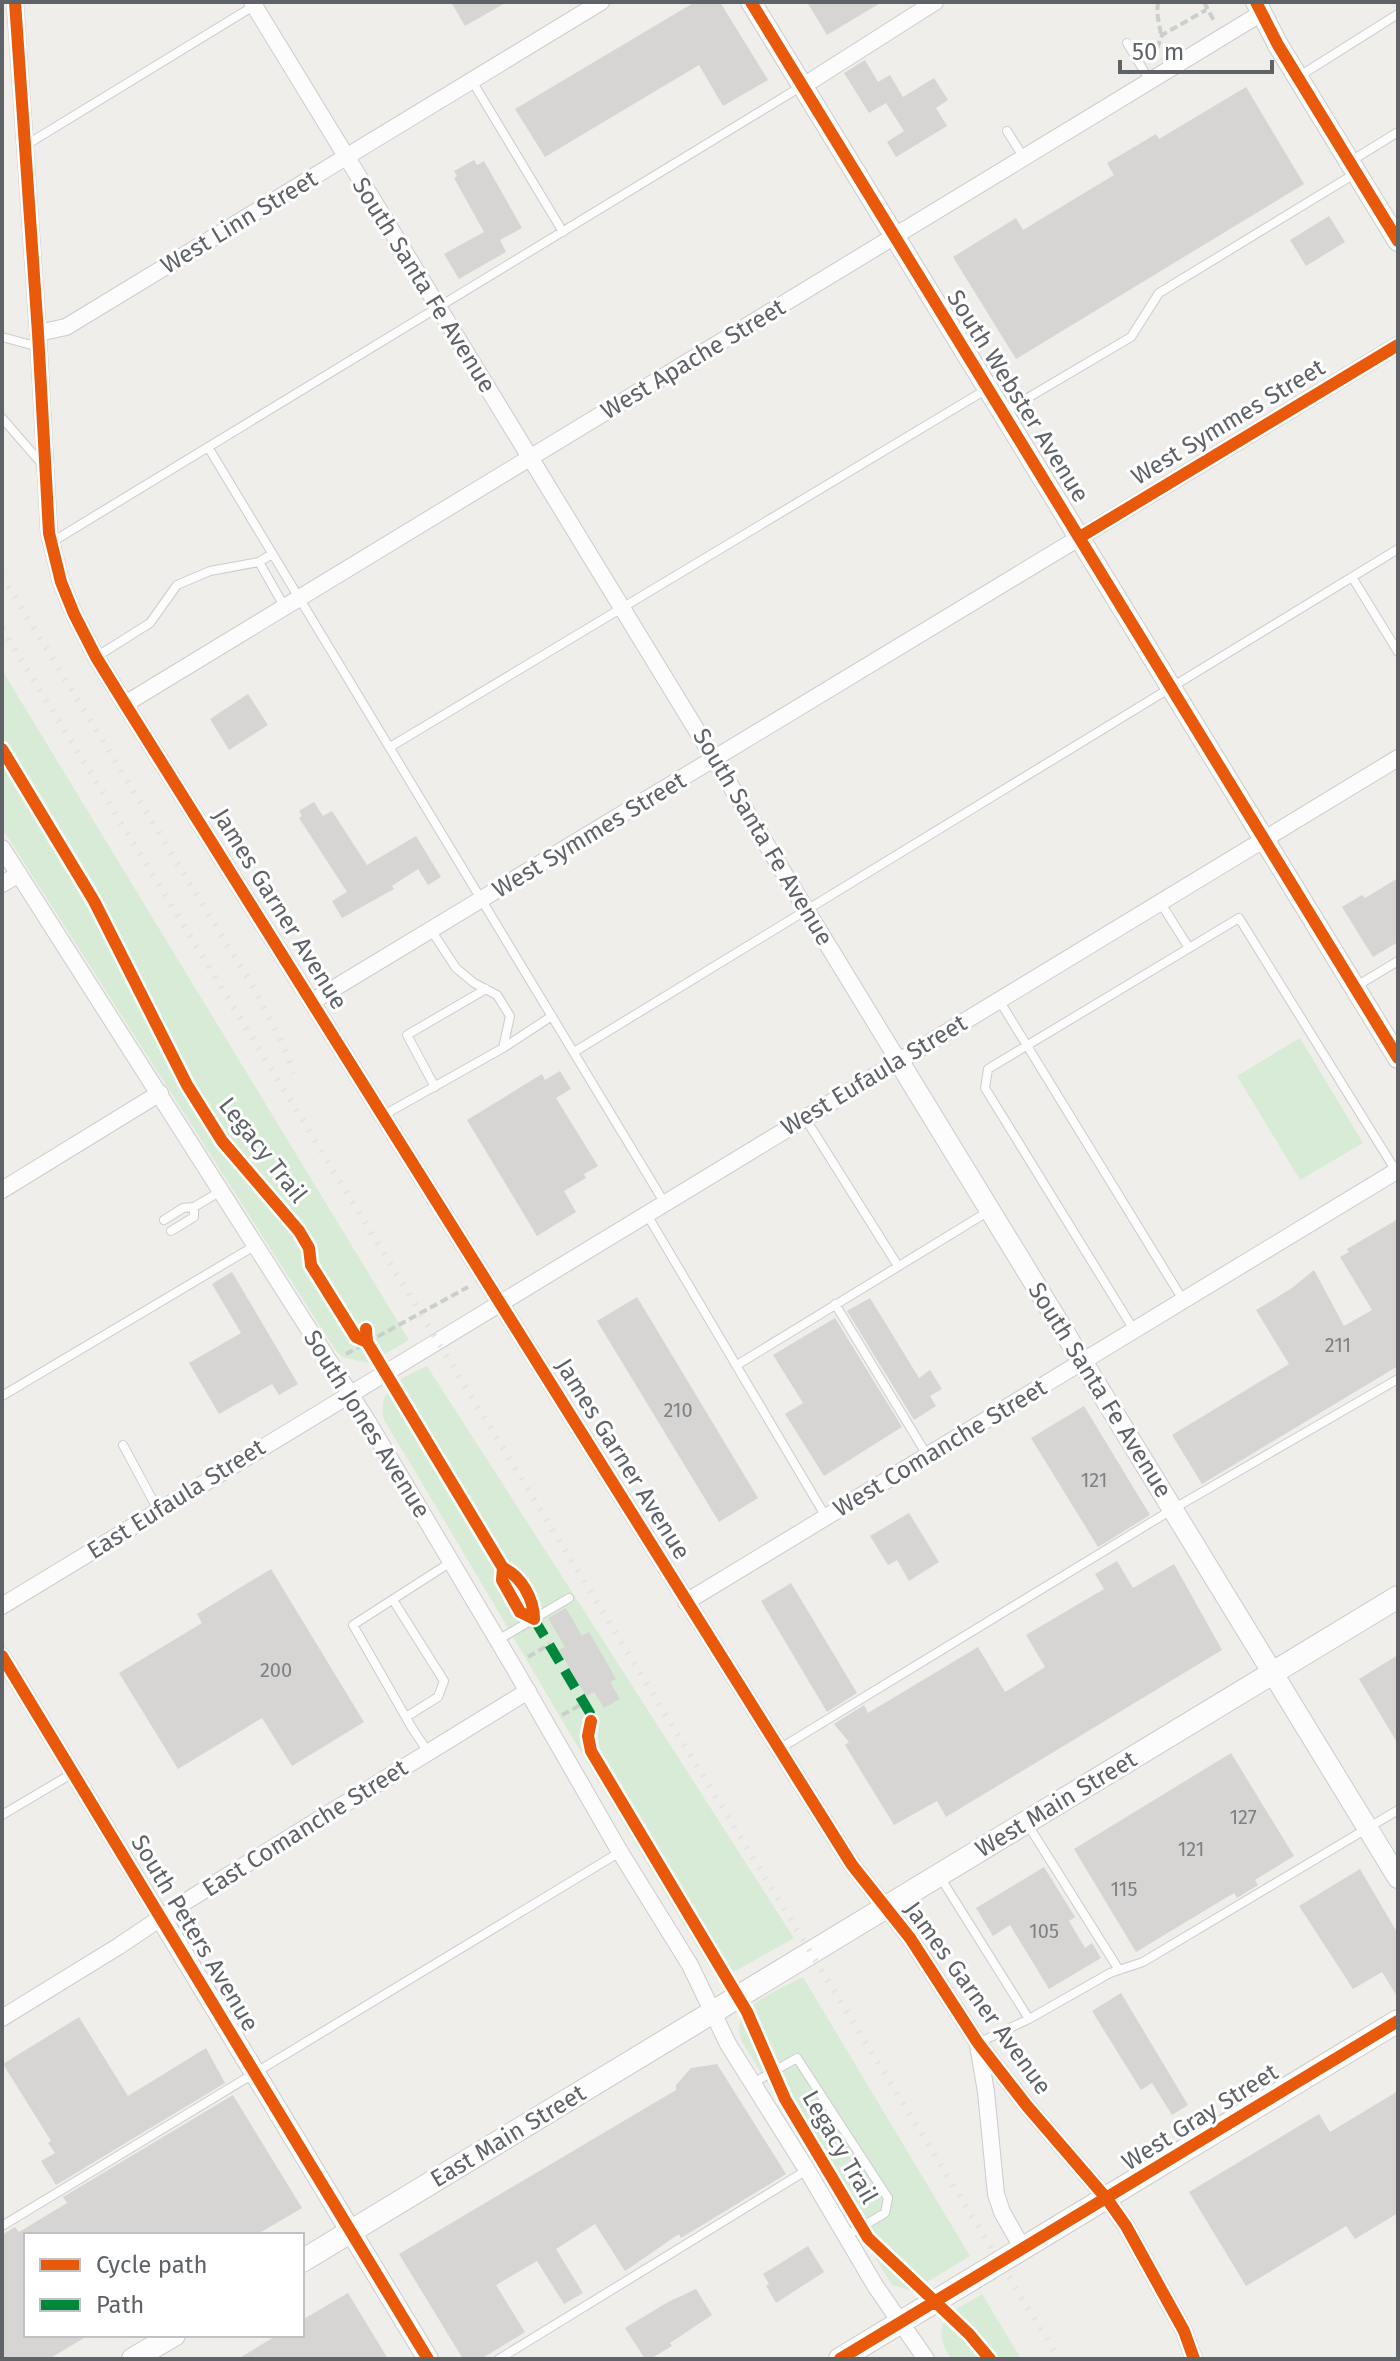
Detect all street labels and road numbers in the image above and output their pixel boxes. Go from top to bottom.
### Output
street label: West Linn Street [156,164,322,280]
street label: South Santa Fe Avenue [346,172,502,398]
street label: South Webster Avenue [941,285,1095,507]
street label: West Apache Street [596,293,790,425]
street label: West Symmes Street [1126,353,1330,491]
street label: South Santa Fe Avenue [687,723,839,951]
street label: West Symmes Street [487,766,691,904]
street label: James Garner Avenue [207,803,353,1015]
street label: West Eufaula Street [776,1008,972,1141]
street label: Legacy Trail [213,1092,313,1208]
street label: South Santa Fe Avenue [1022,1277,1178,1503]
street label: South Jones Avenue [298,1325,436,1523]
street label: James Garner Avenue [550,1353,696,1565]
street label: West Comanche Street [828,1373,1052,1523]
street label: East Eufaula Street [82,1433,270,1565]
street label: West Main Street [970,1745,1142,1863]
street label: East Comanche Street [197,1753,413,1902]
street label: South Peters Avenue [125,1830,265,2036]
street label: James Garner Avenue [899,1896,1057,2100]
street label: West Gray Street [1117,2058,1283,2176]
street label: East Main Street [426,2079,591,2193]
street label: Legacy Trail [796,2085,884,2209]

